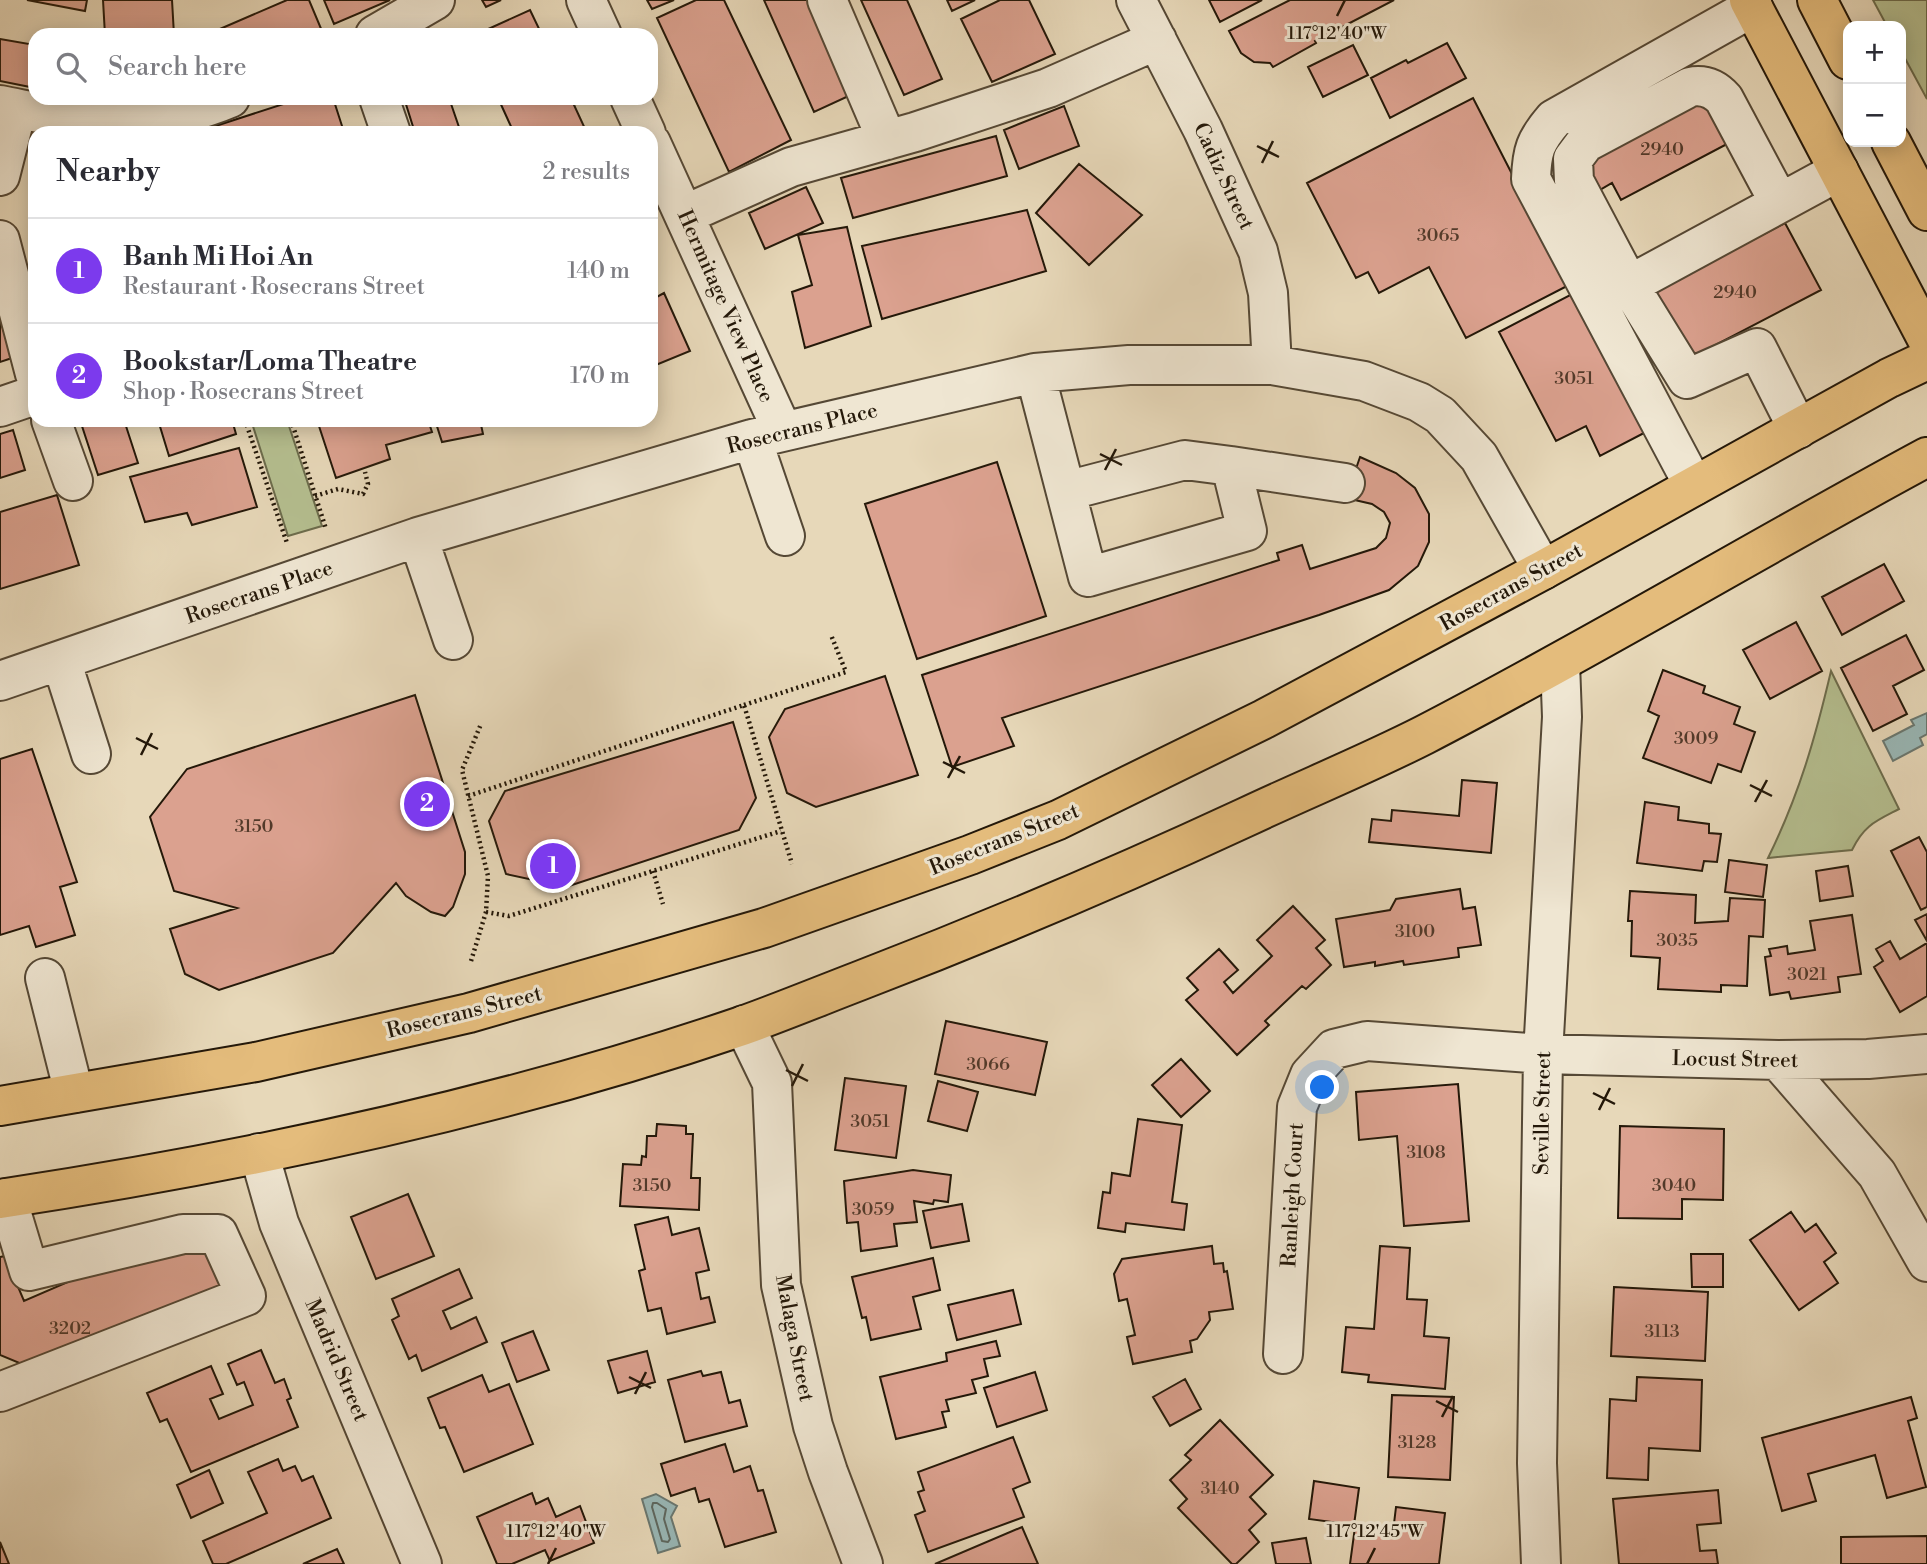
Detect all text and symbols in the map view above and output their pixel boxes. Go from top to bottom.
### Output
map controls [1843,21,1906,147]
button: + [1843,21,1906,84]
text: 117°12'40"W [1287,22,1387,45]
search box [28,28,658,105]
icon: search [52,48,90,86]
text: Search here [108,51,247,83]
button: − [1843,84,1906,147]
street label: Cadiz Street [1187,119,1259,235]
house number: 2940 [1640,138,1684,161]
text: Nearby [56,153,160,191]
text: 2 results [543,158,630,186]
street label: Hermitage View Place [671,206,779,407]
house number: 3065 [1417,224,1459,247]
text: Banh Mi Hoi An [123,241,313,273]
text: 1 [73,257,85,285]
text: 140 m [567,257,630,285]
text: Restaurant · Rosecrans Street [123,273,425,301]
house number: 2940 [1713,281,1757,304]
text: Bookstar/Loma Theatre [123,346,417,378]
text: 2 [72,362,86,390]
text: 170 m [570,362,630,390]
house number: 3051 [1554,367,1594,390]
text: Shop · Rosecrans Street [123,378,364,406]
street label: Rosecrans Place [724,398,880,460]
street label: Rosecrans Street [1436,538,1588,638]
street label: Rosecrans Place [182,555,337,630]
house number: 3009 [1674,727,1718,750]
pin: 2 [404,778,450,830]
street label: Rosecrans Street [926,798,1084,882]
house number: 3150 [234,815,274,838]
pin: 1 [530,840,576,892]
house number: 3100 [1395,920,1435,943]
house number: 3035 [1656,929,1698,952]
house number: 3021 [1787,963,1827,986]
street label: Rosecrans Street [384,981,545,1045]
street label: Locust Street [1672,1046,1799,1074]
street label: Seville Street [1529,1050,1557,1175]
house number: 3066 [966,1053,1010,1076]
your location [1305,1070,1339,1104]
house number: 3051 [850,1110,890,1133]
street label: Ranleigh Court [1276,1121,1310,1268]
house number: 3108 [1406,1141,1446,1164]
house number: 3150 [632,1174,672,1197]
house number: 3040 [1652,1174,1696,1197]
house number: 3059 [852,1198,894,1221]
street label: Malaga Street [769,1272,819,1404]
street label: Madrid Street [299,1295,374,1426]
house number: 3202 [49,1317,91,1340]
house number: 3113 [1644,1320,1680,1343]
house number: 3128 [1398,1431,1436,1454]
house number: 3140 [1200,1477,1240,1500]
text: 117°12'40"W [506,1520,606,1543]
text: 117°12'45"W [1326,1520,1424,1543]

